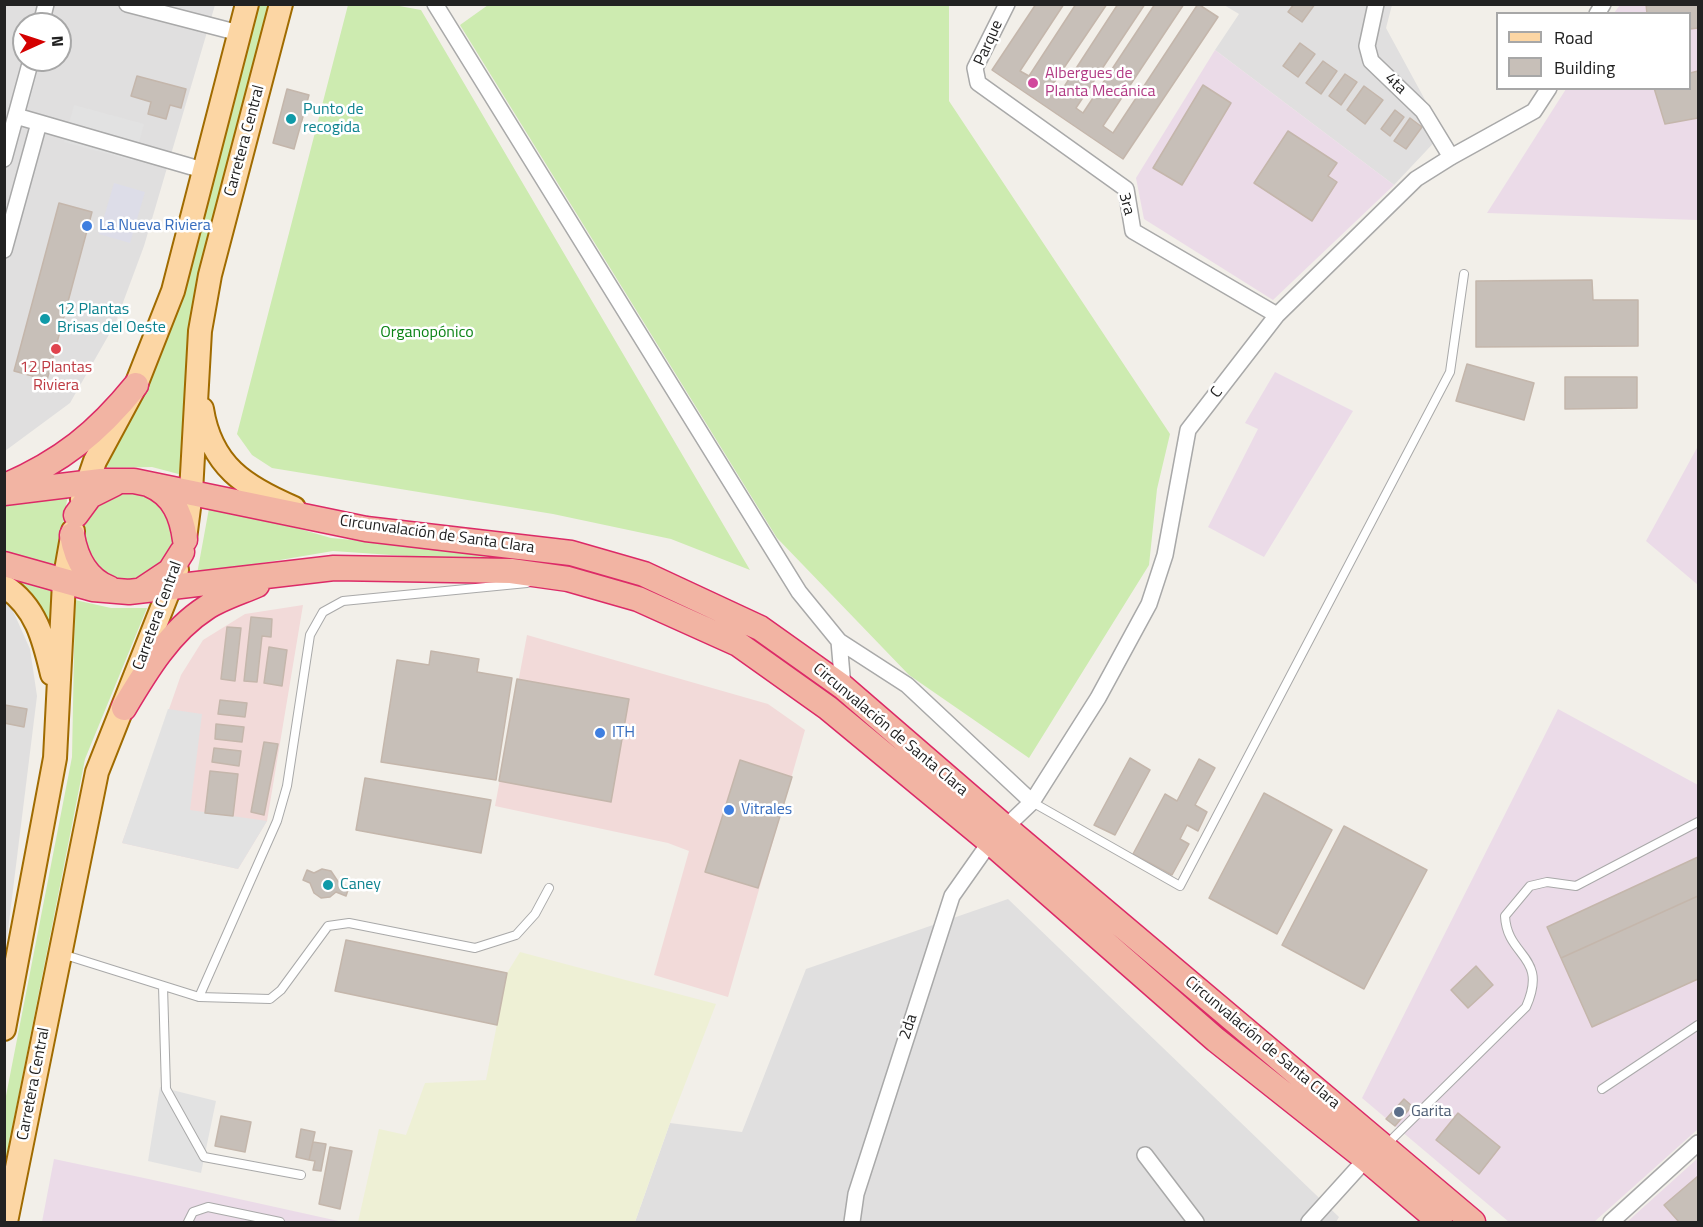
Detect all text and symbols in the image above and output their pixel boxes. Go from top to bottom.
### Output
north arrow [12,12,72,72]
legend [1496,12,1691,90]
street label: Parque [971,17,1007,69]
text: Road [1554,24,1593,51]
text: N [46,35,70,47]
text: Building [1554,54,1615,81]
place label: Albergues de Planta Mecánica [1045,64,1155,102]
street label: 4ta [1380,69,1410,99]
marker: Albergues de Planta Mecánica [1026,76,1040,90]
street label: Carretera Central [221,83,269,199]
place label: Punto de recogida [303,100,364,138]
marker: Punto de recogida [284,112,298,126]
street label: 3ra [1114,191,1138,217]
place label: La Nueva Riviera [99,216,211,236]
marker: La Nueva Riviera [80,219,94,233]
place label: 12 Plantas Brisas del Oeste [57,300,166,338]
marker: 12 Plantas Brisas del Oeste [38,312,52,326]
park label: Organopónico [380,323,474,343]
marker: 12 Plantas Riviera [49,342,63,356]
place label: 12 Plantas Riviera [20,358,92,396]
street label: C [1207,384,1227,402]
street label: Circunvalación de Santa Clara [338,512,536,558]
street label: Carretera Central [129,559,187,673]
street label: Circunvalación de Santa Clara [809,660,971,800]
place label: ITH [612,723,635,743]
marker: ITH [593,726,607,740]
place label: Vitrales [741,800,792,820]
marker: Vitrales [722,803,736,817]
place label: Caney [340,875,381,895]
marker: Caney [321,878,335,892]
street label: Circunvalación de Santa Clara [1181,973,1343,1113]
street label: 2da [896,1012,922,1042]
street label: Carretera Central [14,1026,54,1142]
place label: Garita [1411,1102,1452,1122]
marker: Garita [1392,1105,1406,1119]

